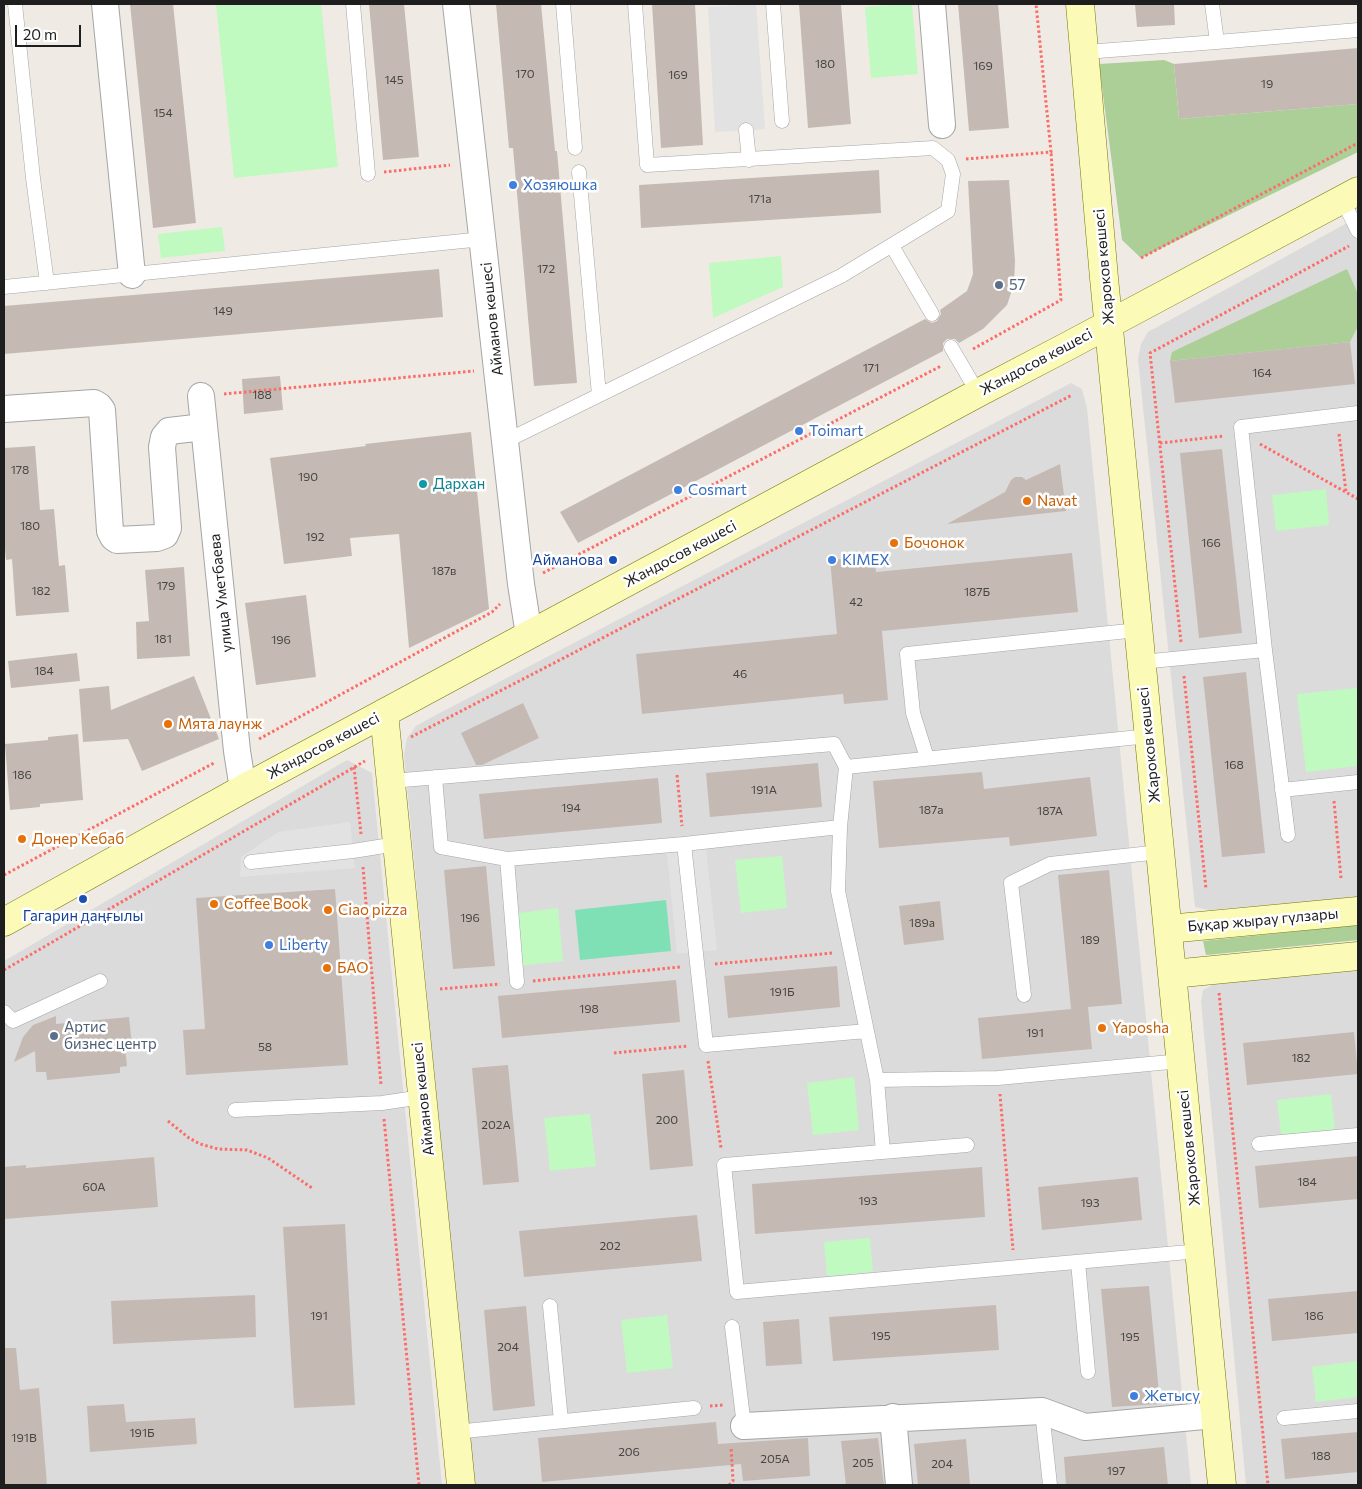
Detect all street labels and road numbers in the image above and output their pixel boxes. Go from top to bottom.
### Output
street label: Жароков көшесі [1090,208,1118,326]
street label: Айманов көшесі [477,261,507,377]
street label: Жандосов көшесі [977,325,1095,399]
street label: Жандосов көшесі [621,517,739,591]
street label: улица Уметбаева [206,533,236,653]
street label: Жароков көшесі [1134,686,1164,804]
street label: Жандосов көшесі [264,709,382,783]
street label: Бұқар жырау гүлзары [1187,904,1339,936]
street label: Айманов көшесі [408,1041,438,1157]
street label: Жароков көшесі [1174,1089,1204,1207]

